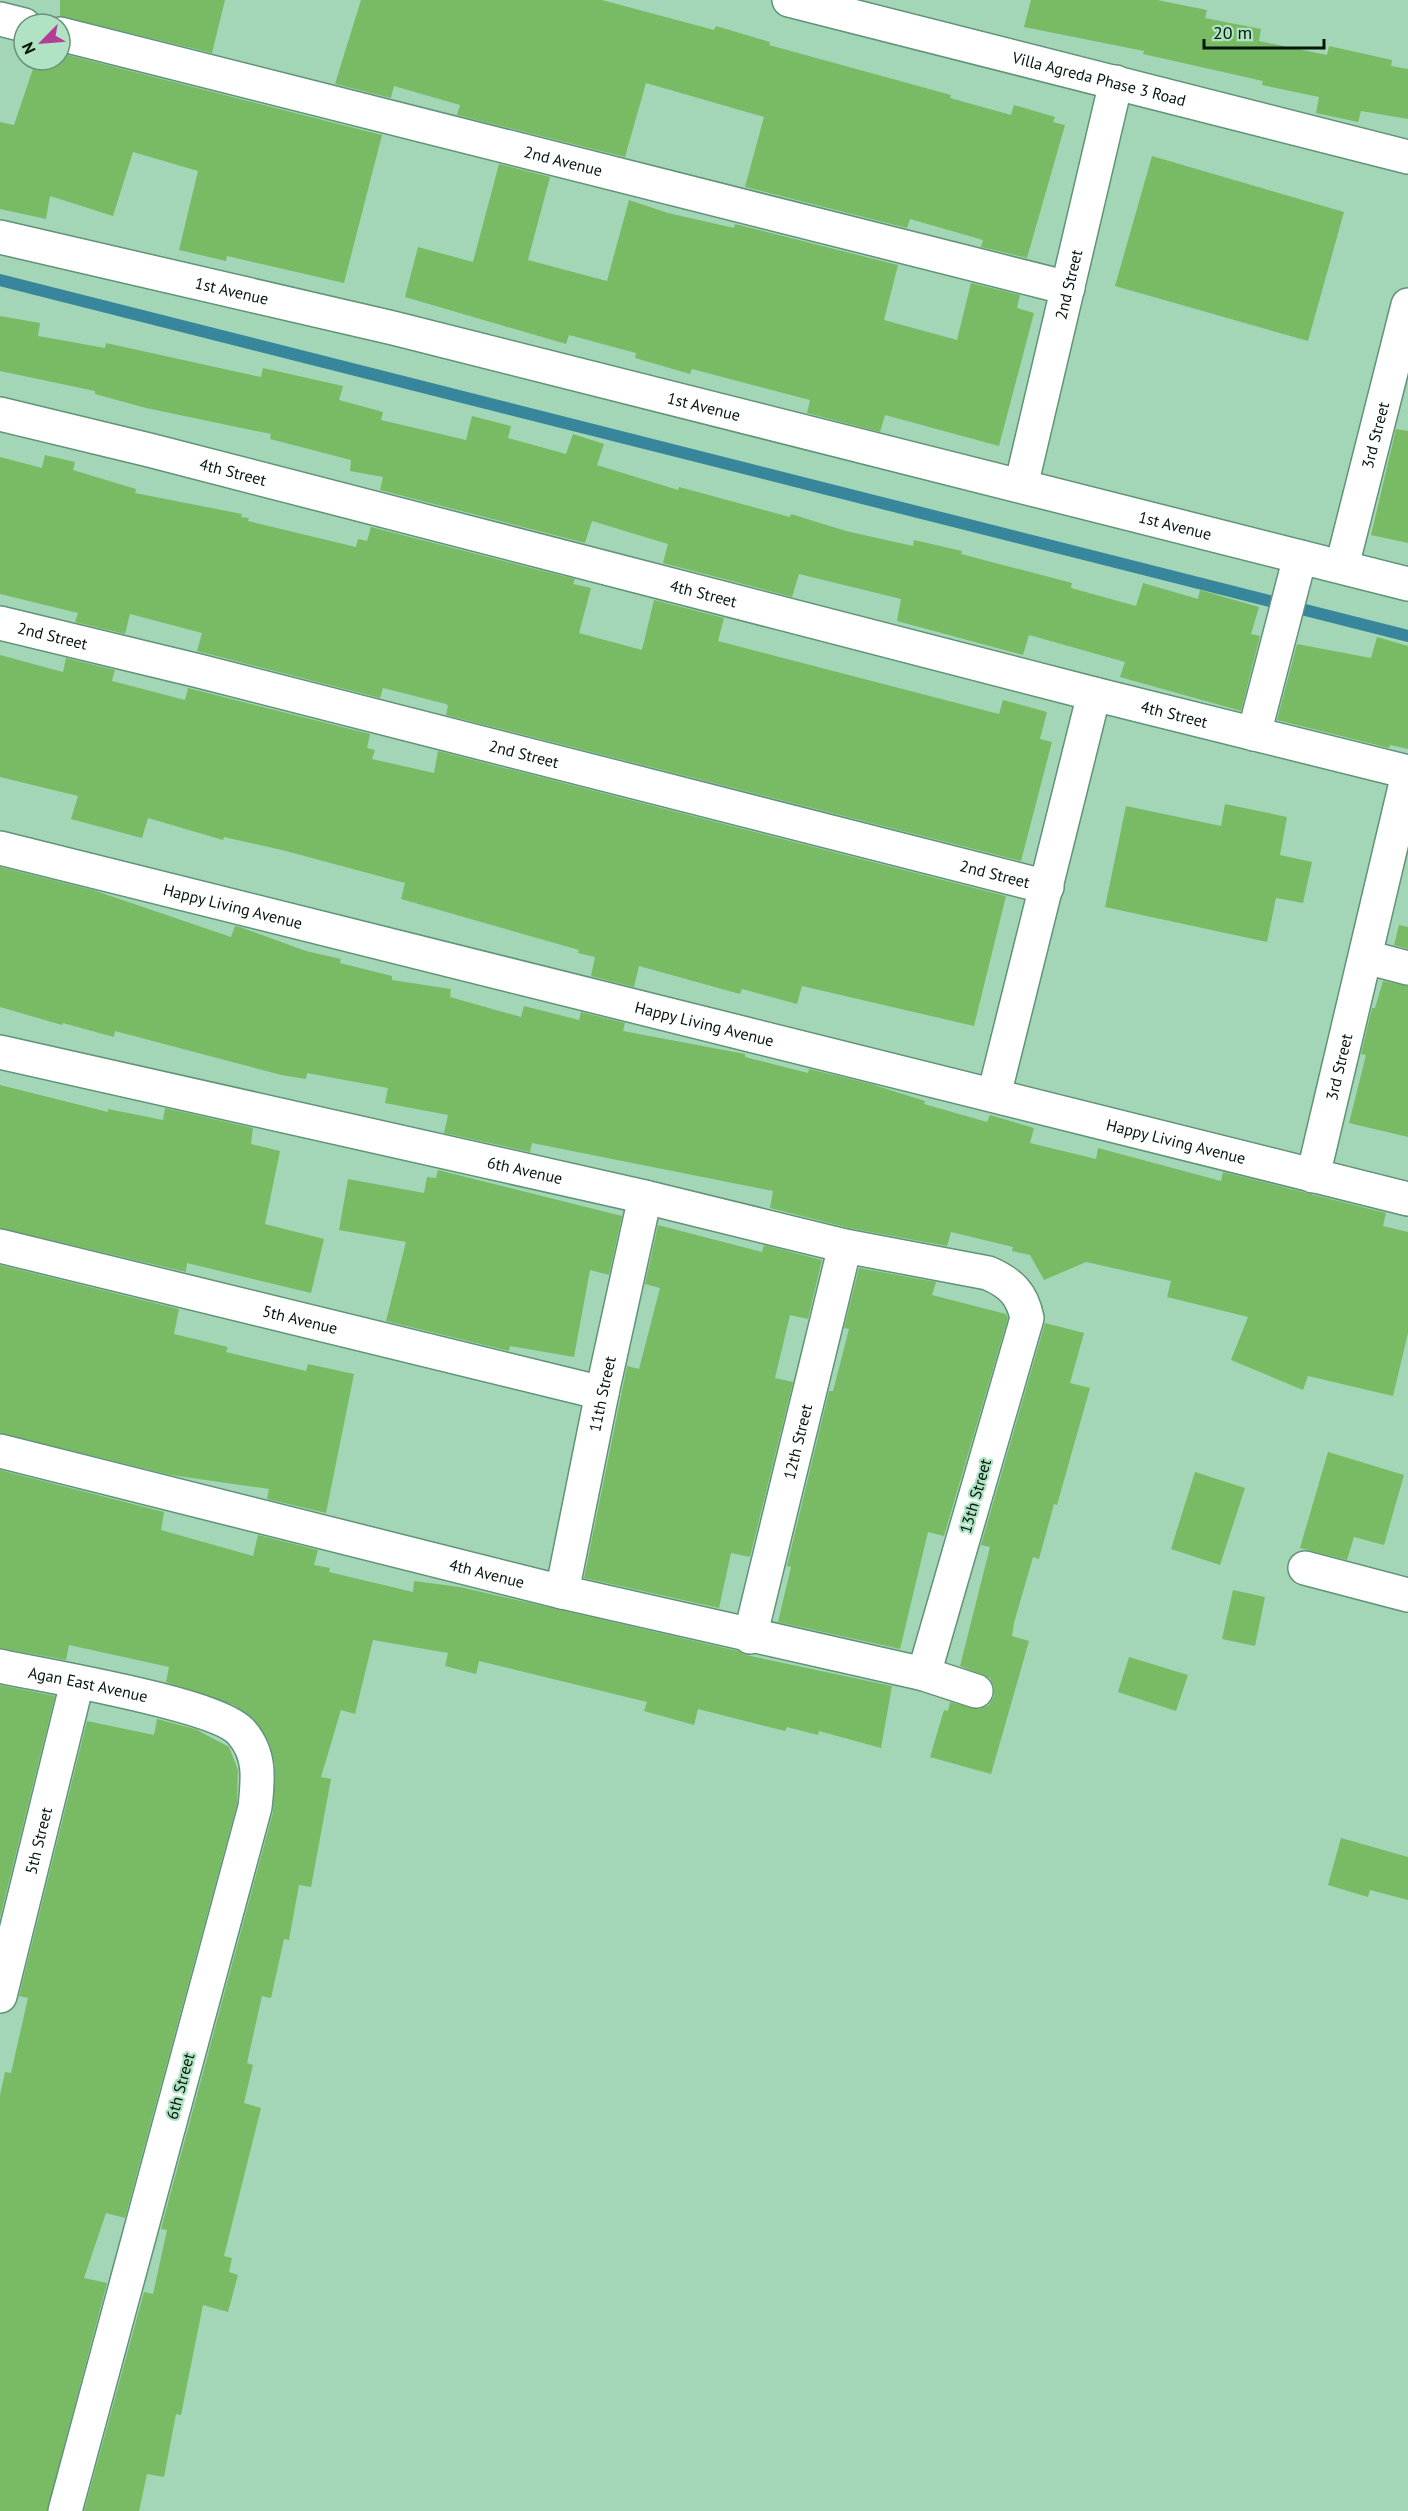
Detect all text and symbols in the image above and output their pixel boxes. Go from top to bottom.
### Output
north arrow [12,12,72,72]
scale bar [1204,12,1324,50]
text: 20 m [1213,21,1252,44]
text: N [17,39,40,57]
street label: Villa Agreda Phase 3 Road [1009,47,1188,110]
street label: 2nd Avenue [522,141,604,180]
street label: 2nd Street [1050,247,1086,321]
street label: 1st Avenue [193,273,271,309]
street label: 1st Avenue [665,388,743,425]
street label: 3rd Street [1357,399,1393,471]
street label: 4th Street [197,453,269,490]
street label: 1st Avenue [1136,506,1214,544]
street label: 4th Street [668,575,740,612]
street label: 2nd Street [15,618,90,654]
street label: 4th Street [1139,696,1210,732]
street label: 2nd Street [487,735,561,772]
street label: 2nd Street [958,855,1032,892]
street label: Happy Living Avenue [161,879,305,933]
street label: Happy Living Avenue [633,997,776,1051]
street label: 3rd Street [1321,1031,1356,1102]
street label: Happy Living Avenue [1104,1114,1248,1168]
street label: 6th Avenue [485,1152,565,1188]
street label: 5th Avenue [261,1300,340,1338]
street label: 11th Street [584,1354,620,1434]
street label: 12th Street [779,1401,816,1481]
street label: 13th Street [955,1456,995,1536]
street label: 4th Avenue [447,1554,527,1592]
street label: Agan East Avenue [27,1662,150,1706]
street label: 5th Street [20,1805,56,1876]
street label: 6th Street [162,2050,199,2121]

